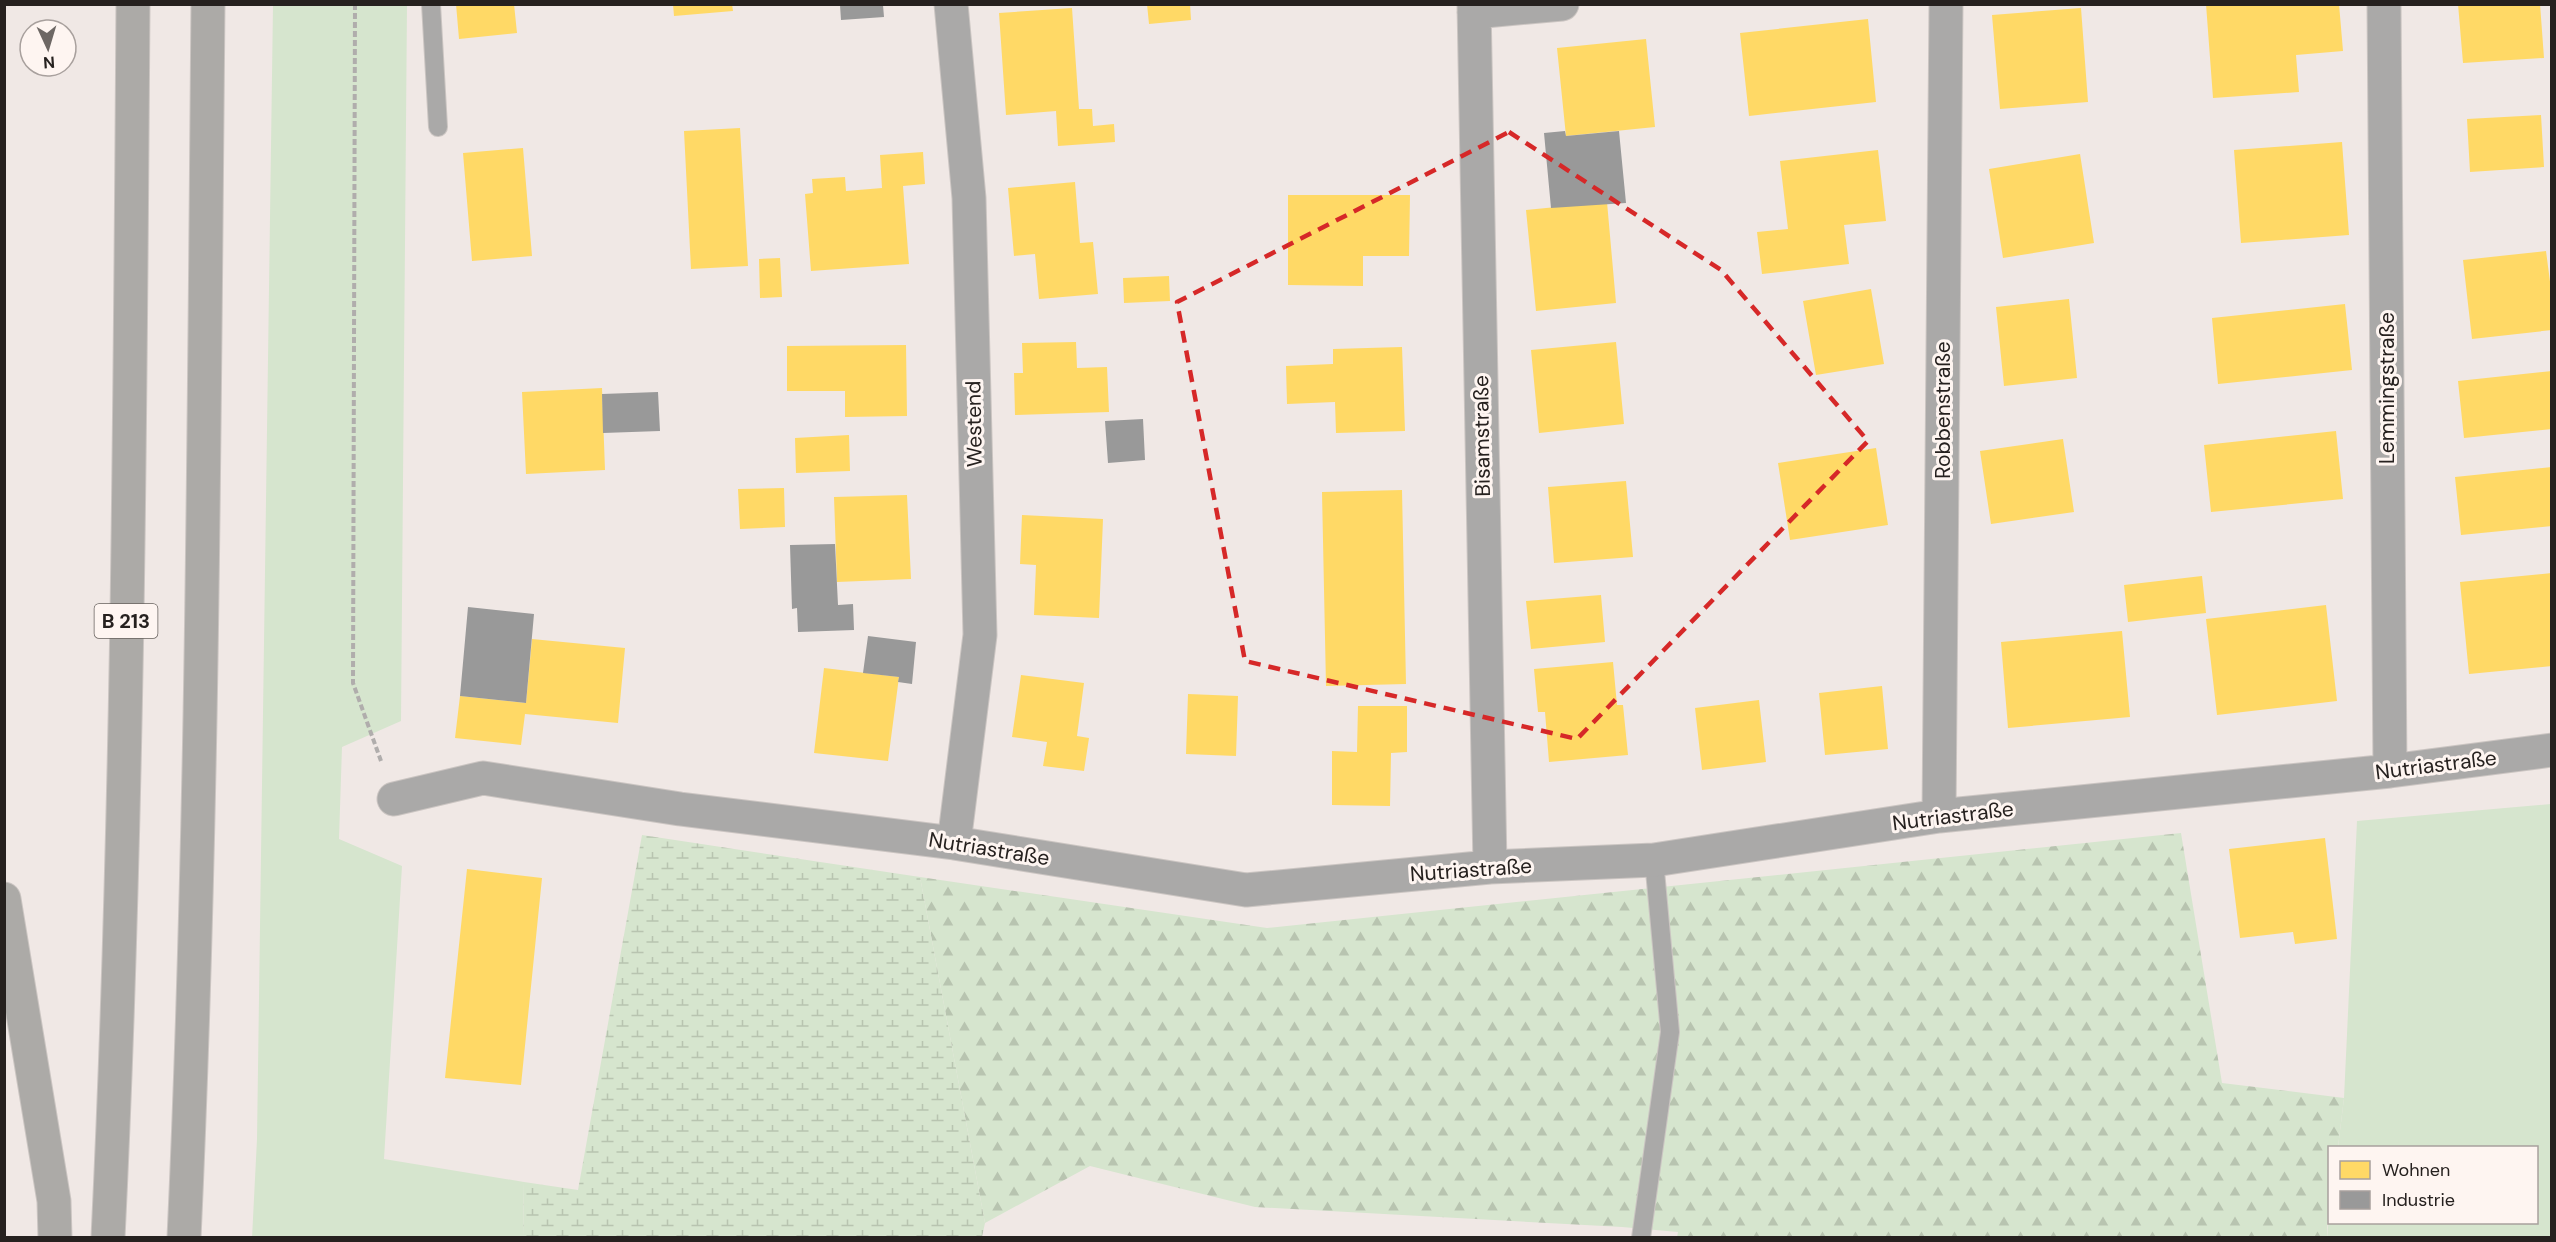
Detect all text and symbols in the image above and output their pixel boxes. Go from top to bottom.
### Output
north arrow [18,18,78,78]
text: N [42,52,56,73]
street label: Lemmingstraße [2373,312,2401,464]
street label: Robbenstraße [1929,341,1957,479]
street label: Bisamstraße [1467,375,1497,497]
street label: Westend [959,381,989,467]
road number: B 213 [94,604,158,638]
street label: Nutriastraße [2374,744,2498,786]
street label: Nutriastraße [1891,795,2015,837]
street label: Nutriastraße [927,826,1052,872]
street label: Nutriastraße [1409,852,1533,888]
legend [2328,1146,2538,1224]
text: Wohnen [2382,1158,2450,1182]
text: Industrie [2382,1188,2455,1212]

